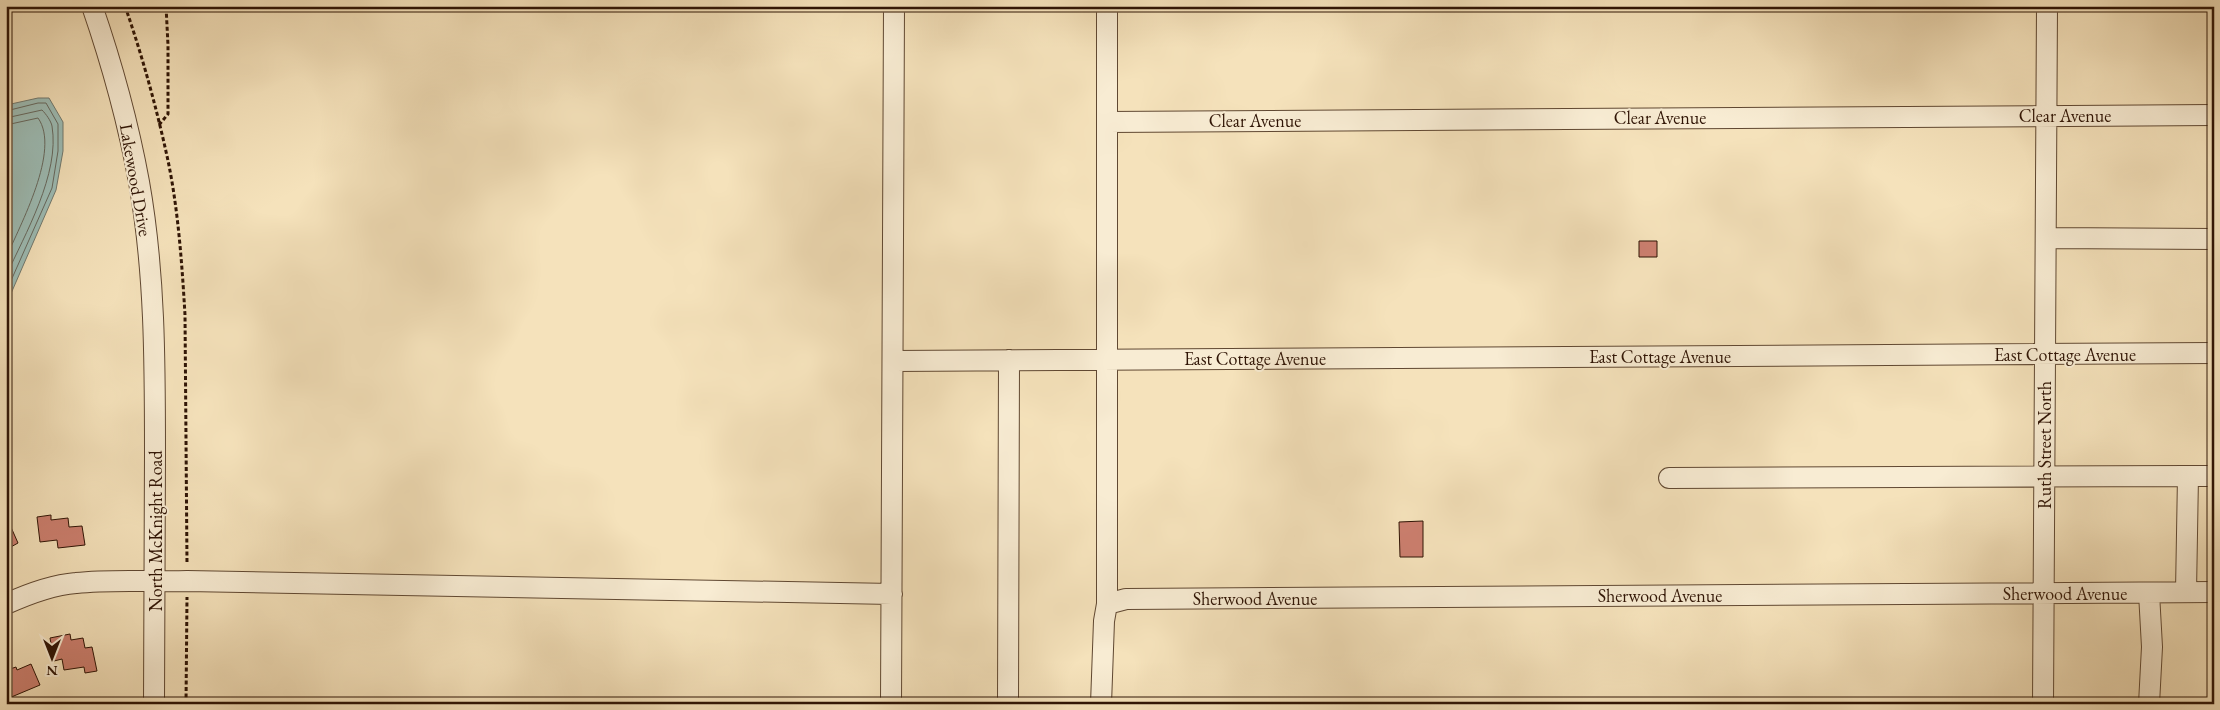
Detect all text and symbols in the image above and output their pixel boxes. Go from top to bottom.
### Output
street label: Clear Avenue [2019,104,2111,127]
street label: Clear Avenue [1614,106,1706,129]
street label: Clear Avenue [1209,109,1301,132]
street label: Lakewood Drive [115,122,157,238]
street label: East Cottage Avenue [1994,343,2136,366]
street label: East Cottage Avenue [1589,345,1731,368]
street label: East Cottage Avenue [1184,347,1326,370]
street label: Ruth Street North [2033,381,2056,509]
street label: North McKnight Road [144,450,167,612]
street label: Sherwood Avenue [2003,582,2127,605]
street label: Sherwood Avenue [1598,584,1722,607]
street label: Sherwood Avenue [1193,587,1317,610]
north arrow [28,632,78,682]
text: N [46,662,58,680]

